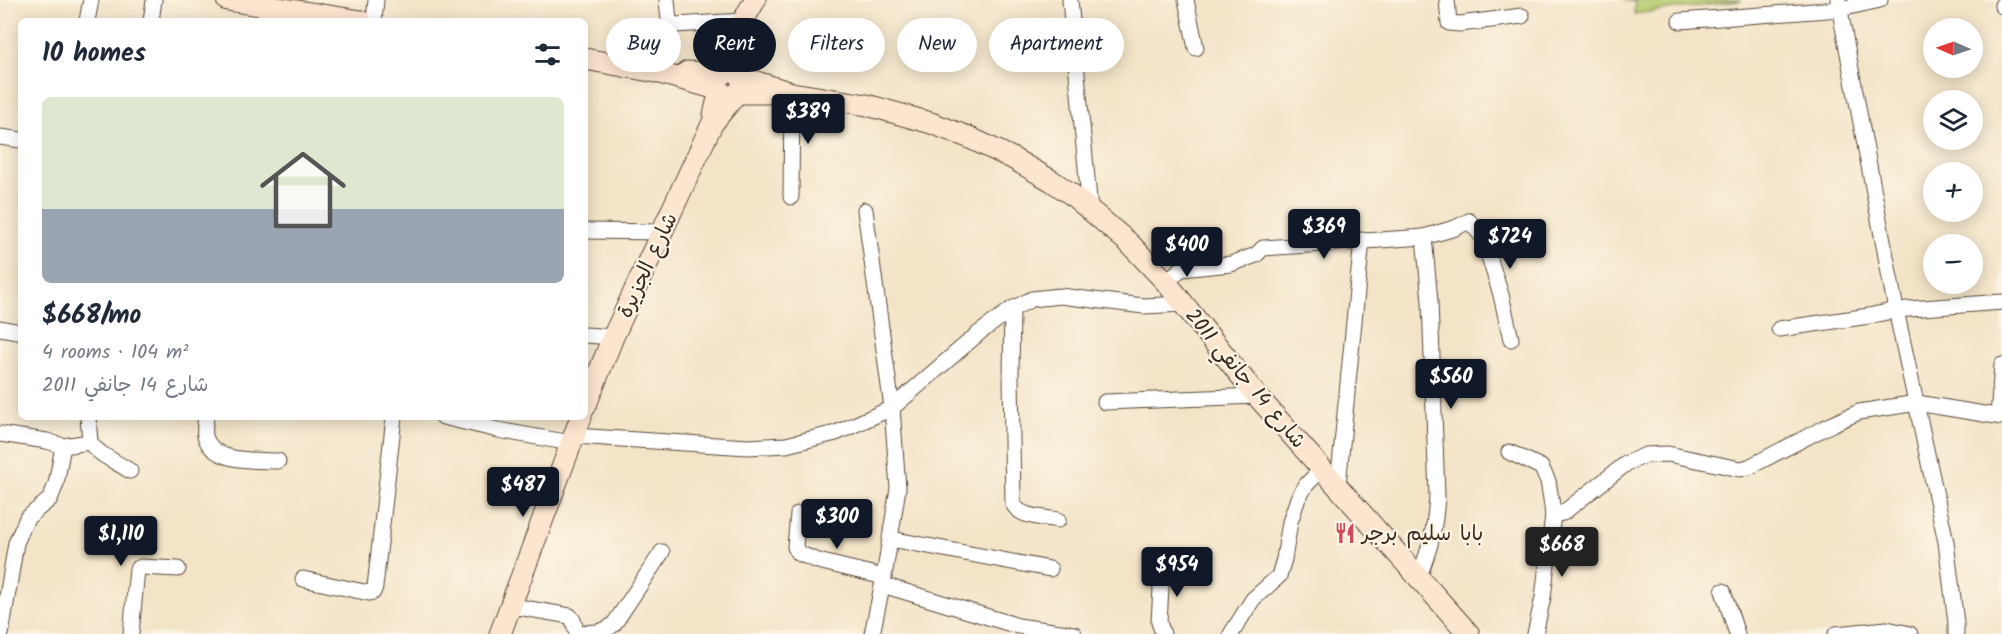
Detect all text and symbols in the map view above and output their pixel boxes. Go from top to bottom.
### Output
chip: Buy [606,18,681,72]
chip: Rent [693,18,776,72]
chip: Filters [788,18,885,72]
chip: New [897,18,977,72]
chip: Apartment [989,18,1124,72]
north arrow [1923,18,1983,78]
map controls [1923,18,1983,294]
text: 10 homes [42,33,146,75]
icon: filters [531,38,564,71]
button: layers [1923,90,1983,150]
pin: $389 [772,94,844,145]
text: $389 [786,97,830,129]
icon: home [249,136,357,244]
button: + [1923,162,1983,222]
street label: شارع الجزيرة [609,207,687,324]
pin: $369 [1288,209,1360,260]
text: $369 [1302,212,1346,244]
pin: $724 [1474,219,1546,270]
text: $724 [1488,222,1532,254]
pin: $400 [1151,227,1223,278]
text: $400 [1165,230,1209,262]
button: − [1923,234,1983,294]
text: $668/mo [42,295,141,337]
street label: شارع 14 جانفي 2011 [1175,301,1314,457]
text: 4 rooms · 104 m² [42,337,188,369]
pin: $560 [1415,359,1487,410]
text: $560 [1429,362,1473,394]
text: شارع 14 جانفي 2011 [42,370,208,402]
pin: $487 [487,467,559,518]
text: $487 [501,470,545,502]
pin: $300 [801,499,873,550]
text: $300 [815,502,859,534]
pin: $1,110 [72,516,170,567]
place label: بابا سليم برجر [1360,518,1483,551]
text: $1,110 [98,519,144,551]
restaurant icon: بابا سليم برجر [1333,521,1357,545]
pin: $668 [1526,527,1598,578]
text: $668 [1539,530,1585,562]
pin: $954 [1141,547,1213,598]
text: $954 [1156,550,1198,582]

